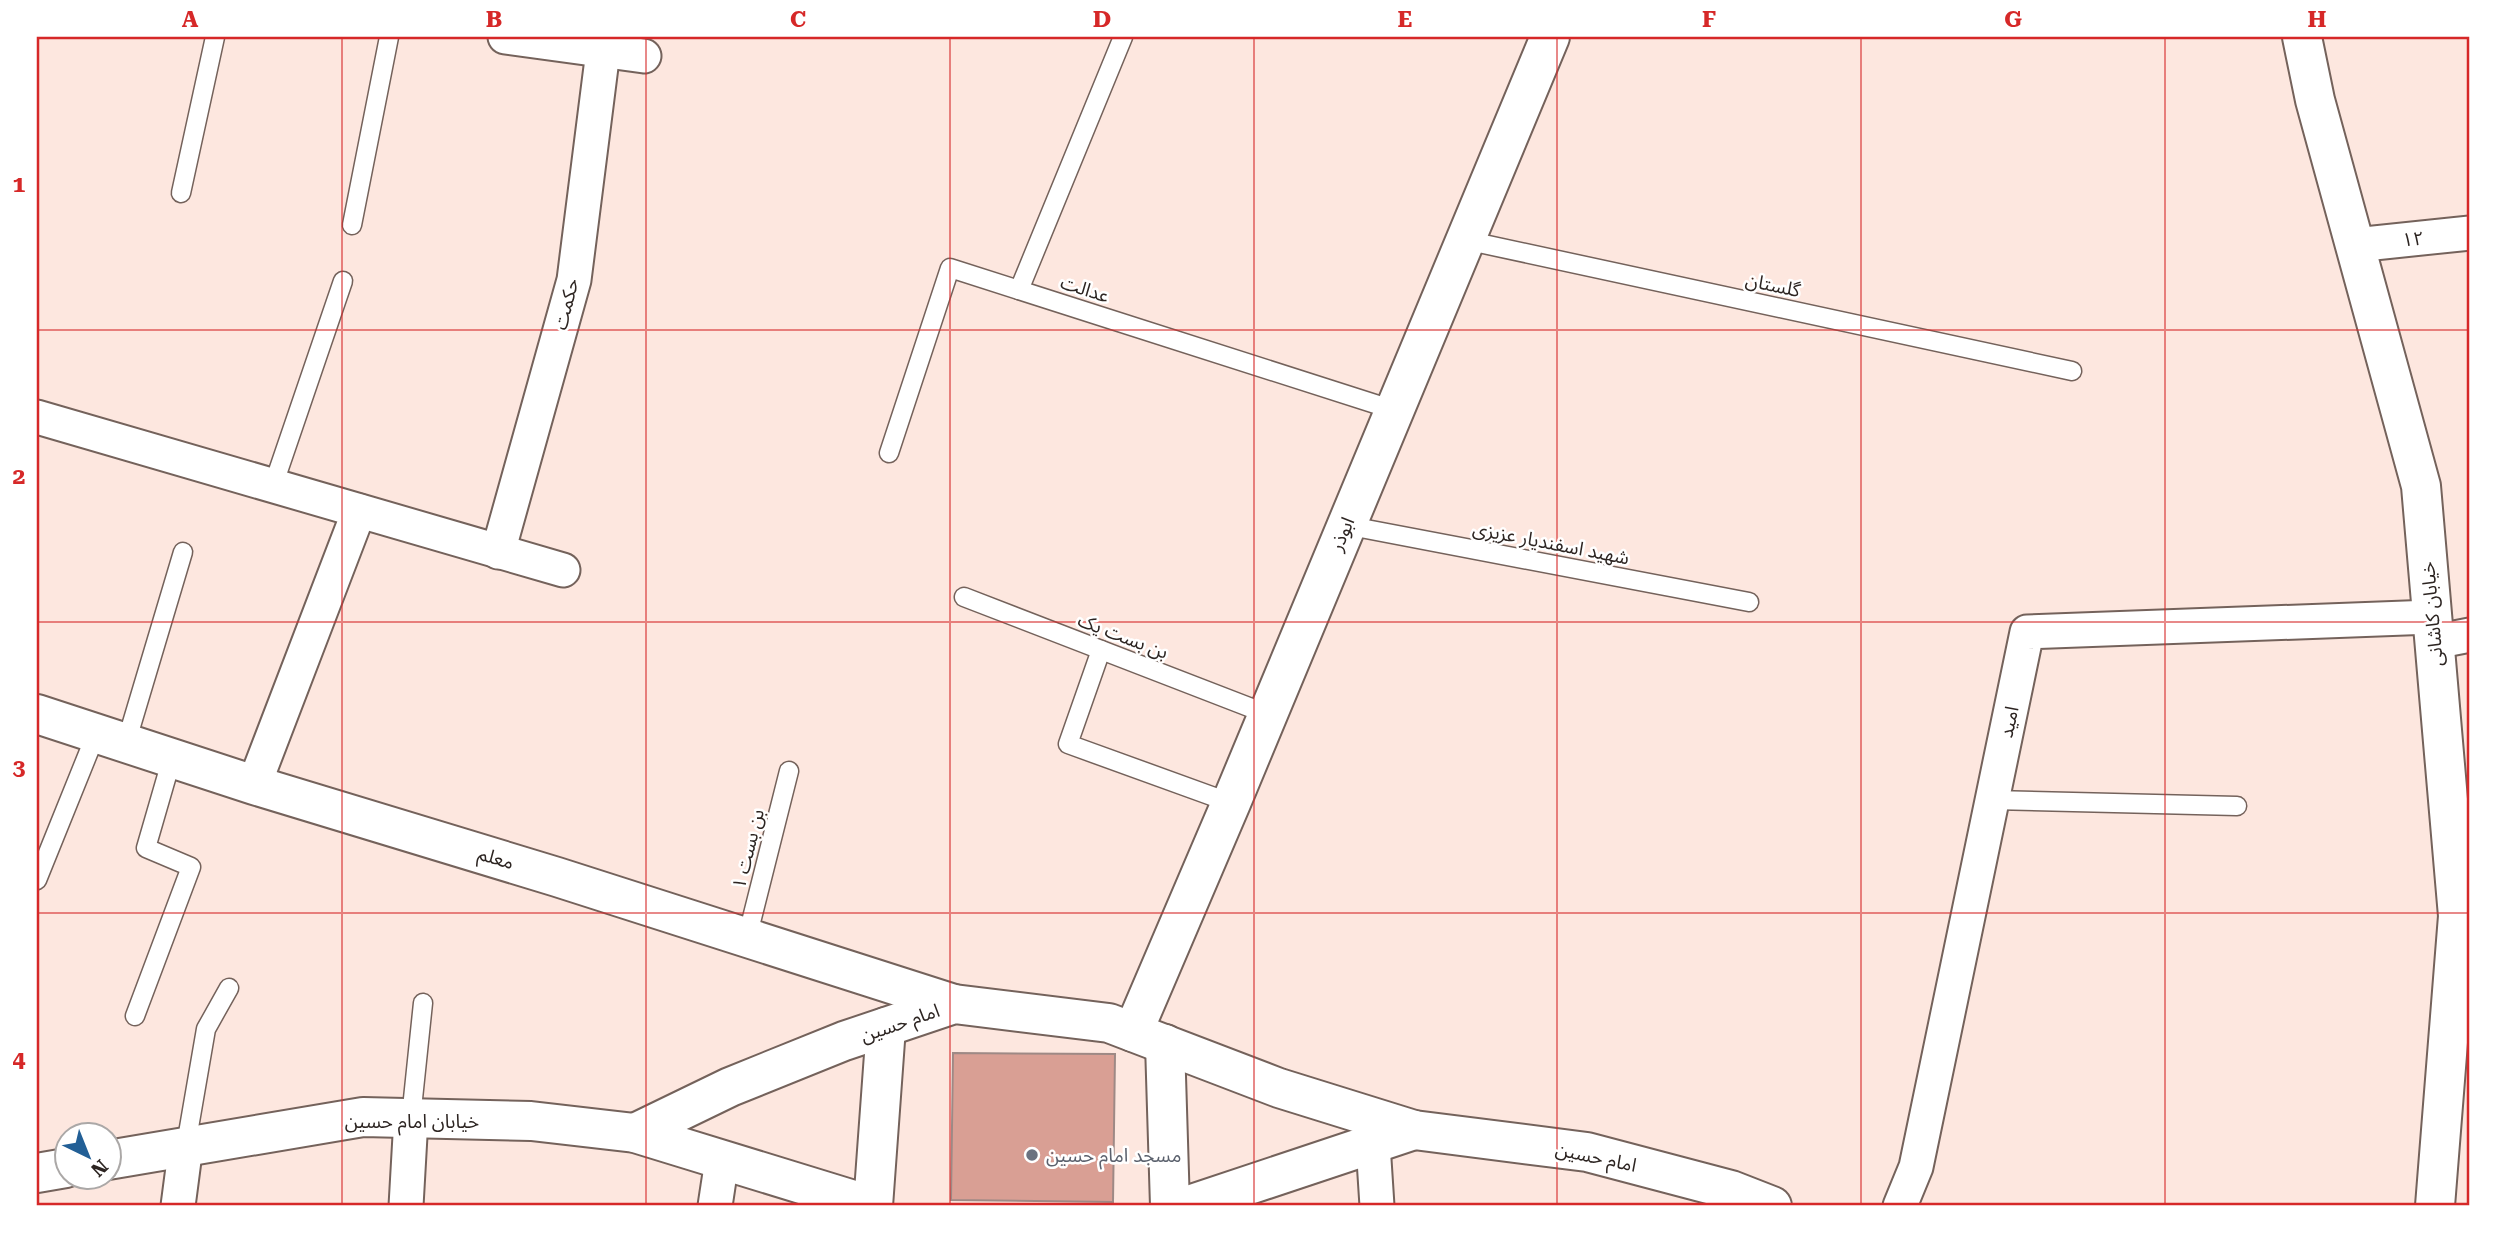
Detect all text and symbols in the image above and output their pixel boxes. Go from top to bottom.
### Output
text: A [182,6,199,33]
text: B [486,6,502,33]
text: C [790,6,806,33]
text: D [1093,6,1111,33]
text: E [1398,6,1412,33]
text: F [1702,6,1716,33]
text: G [2004,6,2022,33]
text: H [2308,6,2327,33]
text: 1 [13,171,26,198]
street label: ۱۲ [2401,226,2425,252]
street label: گلستان [1744,268,1804,302]
street label: عدالت [1058,270,1112,308]
street label: حکمت [548,276,584,332]
text: 2 [13,463,25,490]
street label: ابوذر [1324,514,1359,555]
street label: شهید اسفندیار عزیزی [1471,517,1631,569]
street label: خیابان کاشانی [2416,561,2448,667]
street label: بن بست یک [1075,608,1171,664]
street label: امید [1994,704,2024,740]
text: 3 [13,754,26,781]
street label: بن بست ۱ [727,807,769,891]
street label: معلم [474,842,517,877]
street label: امام حسین [857,999,944,1050]
text: 4 [13,1046,26,1073]
street label: خیابان امام حسین [345,1110,479,1136]
north arrow [52,1120,122,1190]
street label: امام حسین [1553,1137,1639,1180]
place label: مسجد امام حسین [1046,1144,1181,1170]
marker: مسجد امام حسین [1024,1147,1040,1163]
text: N [86,1155,112,1182]

